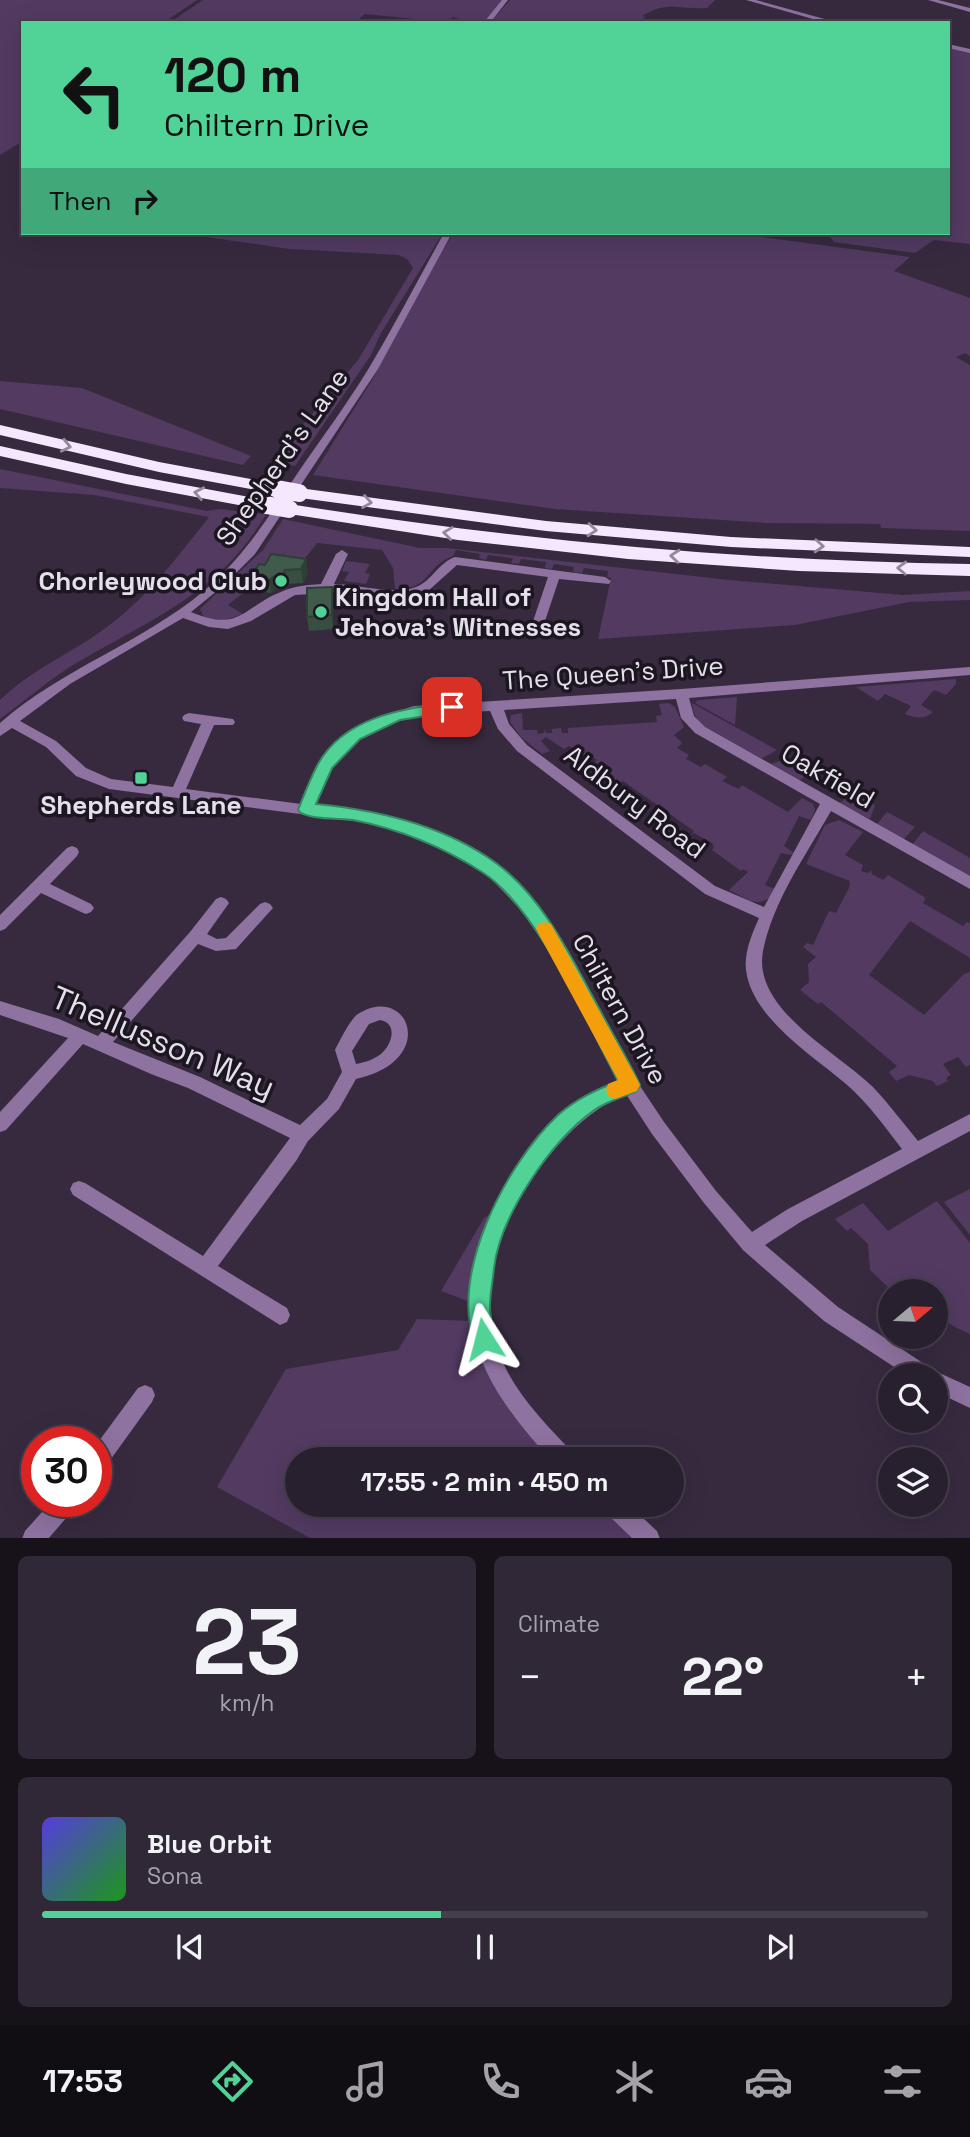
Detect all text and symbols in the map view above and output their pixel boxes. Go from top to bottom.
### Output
text: 120 m [164,44,301,106]
icon: left [49,49,140,140]
text: Chiltern Drive [164,105,370,145]
icon: right [126,182,164,220]
text: Then [49,184,112,218]
street label: Shepherd's Lane [208,362,356,552]
one-way arrow [60,438,72,452]
one-way arrow [193,487,205,502]
one-way arrow [361,495,372,510]
one-way arrow [587,522,598,537]
one-way arrow [443,525,454,540]
one-way arrow [814,539,825,554]
one-way arrow [669,549,680,564]
one-way arrow [896,561,907,576]
place label: Chorleywood Club [38,564,267,598]
marker: Chorleywood Club [273,573,289,589]
place label: Kingdom Hall of Jehova's Witnesses [335,580,581,644]
marker: Kingdom Hall of Jehova's Witnesses [313,604,329,620]
street label: The Queen's Drive [501,648,725,698]
pin [422,677,482,737]
icon: arrive [433,688,471,726]
street label: Oakfield [775,736,881,816]
street label: Aldbury Road [558,738,712,866]
marker: Shepherds Lane [133,770,149,786]
place label: Shepherds Lane [40,788,242,822]
street label: Chiltern Drive [565,928,675,1090]
street label: Thellusson Way [45,977,281,1107]
north arrow [878,1279,948,1349]
map controls [878,1279,948,1517]
position arrow [447,1302,521,1376]
button: search [878,1363,948,1433]
speed limit sign: 30 [21,1426,112,1517]
button: layers [878,1447,948,1517]
text: 17:55 · 2 min · 450 m [361,1465,608,1499]
text: 23 [192,1584,302,1701]
text: Climate [518,1609,600,1639]
text: 22° [682,1644,764,1710]
text: − [518,1653,542,1701]
text: + [904,1653,928,1701]
text: km/h [220,1688,274,1718]
text: Blue Orbit [147,1827,272,1861]
text: Sona [147,1861,203,1891]
icon: previous [171,1928,209,1966]
icon: pause [466,1928,504,1966]
icon: next [761,1928,799,1966]
icon: directions [208,2057,257,2106]
icon: music [342,2057,391,2106]
icon: phone [476,2057,525,2106]
icon: climate [610,2057,659,2106]
icon: car [744,2057,793,2106]
icon: filters [878,2057,927,2106]
text: 17:53 [43,2061,123,2101]

